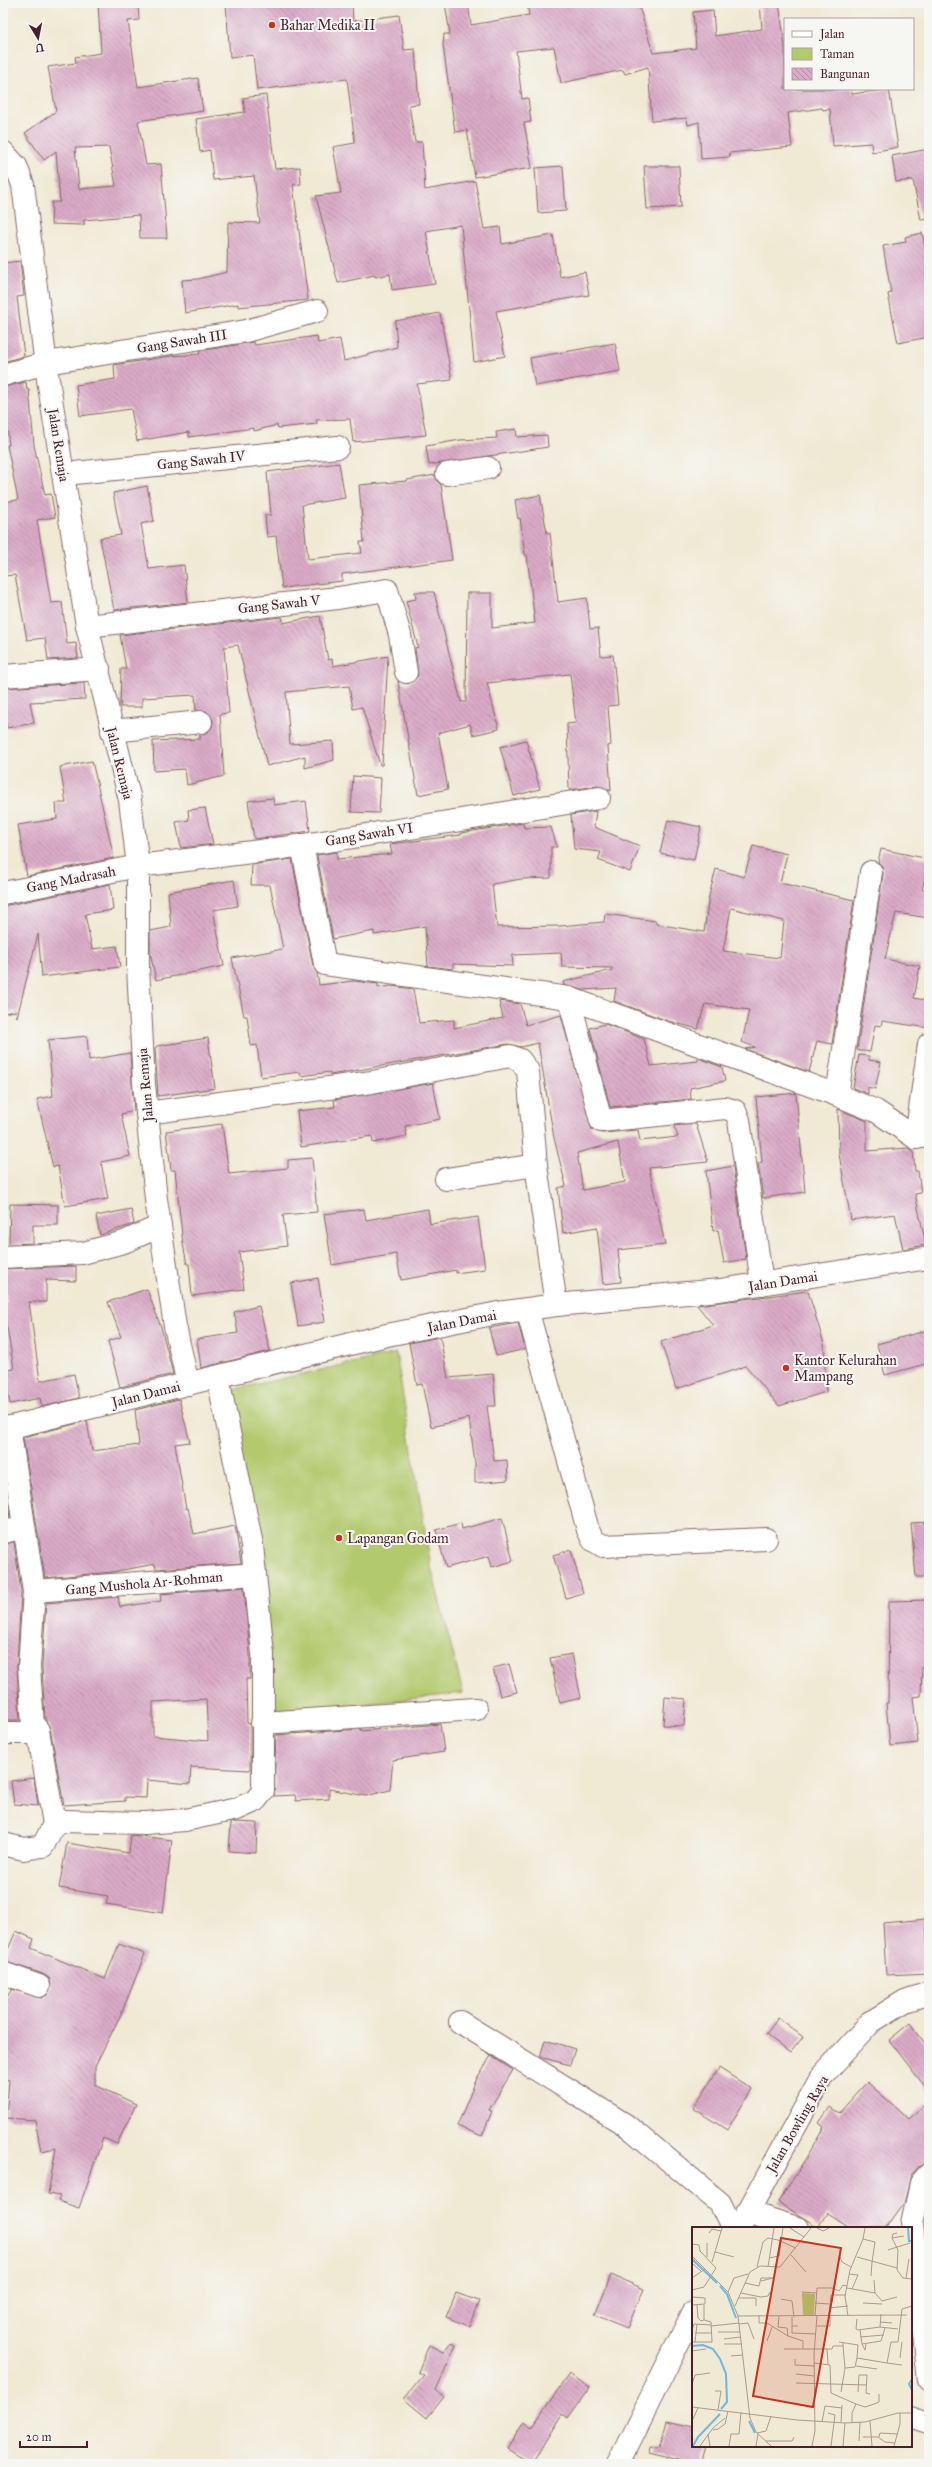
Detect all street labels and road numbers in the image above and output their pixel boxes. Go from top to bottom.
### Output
street label: Gang Sawah III [136,326,228,357]
street label: Jalan Remaja [43,405,73,483]
street label: Gang Sawah IV [156,447,247,474]
street label: Gang Sawah V [237,592,322,617]
street label: Jalan Remaja [101,723,137,801]
street label: Gang Sawah VI [324,819,414,850]
street label: Gang Madrasah [25,862,117,896]
street label: Jalan Remaja [134,1047,158,1125]
street label: Jalan Damai [745,1268,819,1297]
street label: Jalan Damai [424,1306,498,1338]
street label: Jalan Damai [108,1378,183,1413]
street label: Gang Mushola Ar-Rohman [65,1568,224,1599]
street label: Jalan Bowling Raya [762,2072,833,2178]

